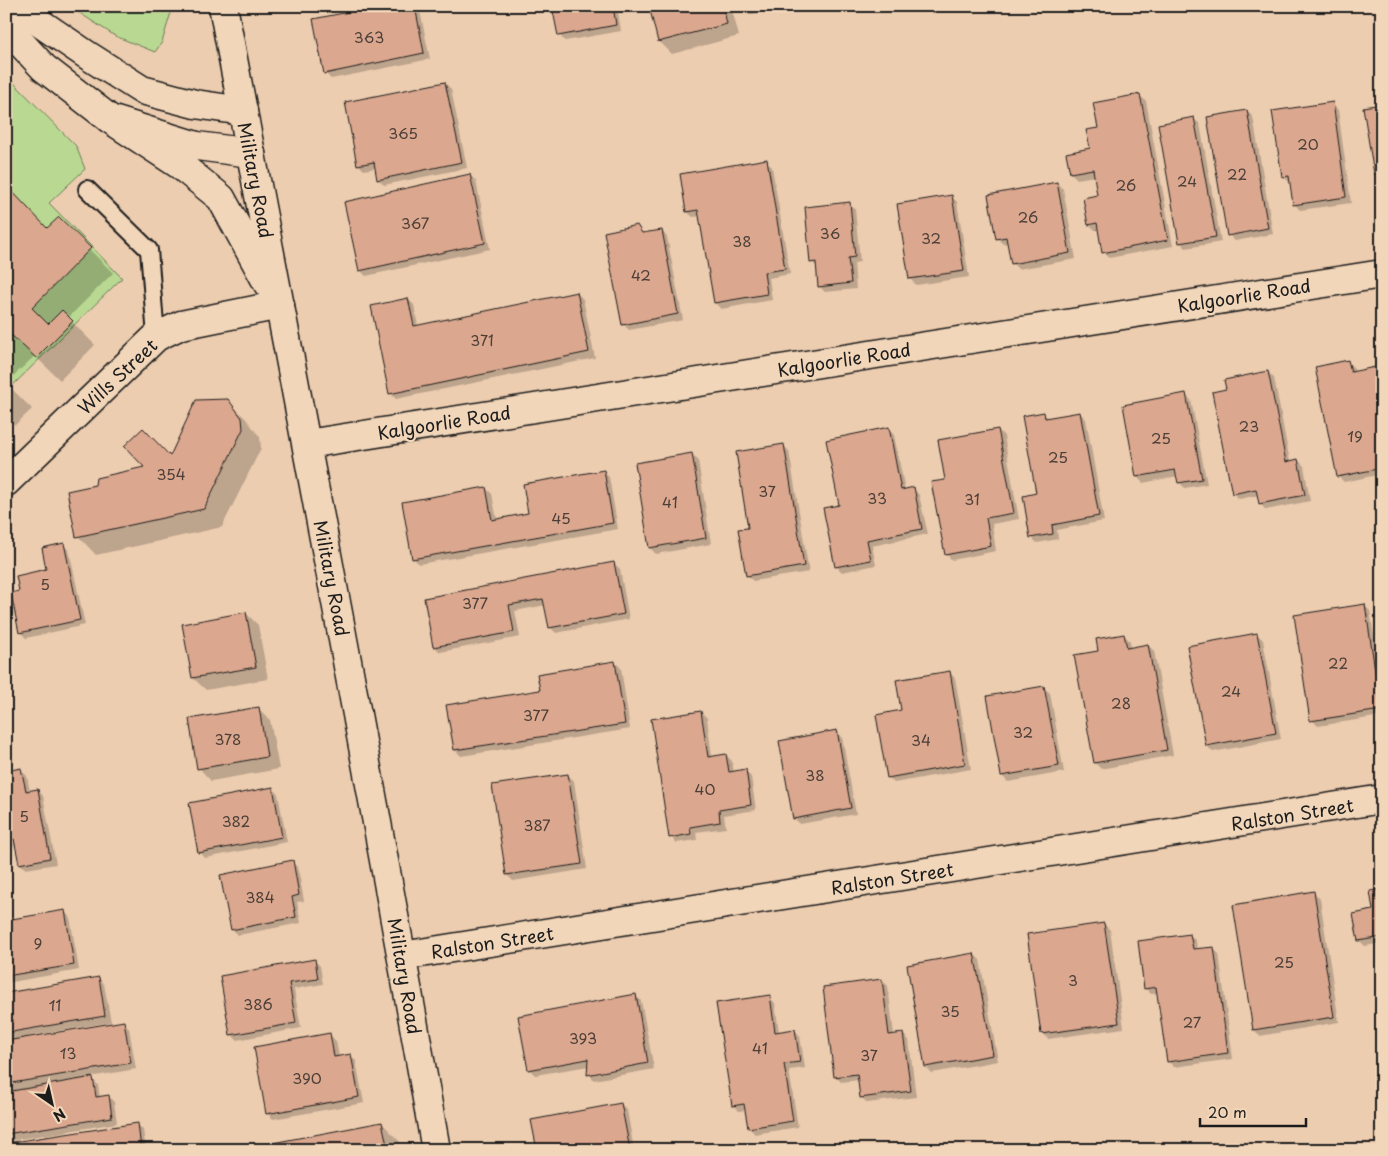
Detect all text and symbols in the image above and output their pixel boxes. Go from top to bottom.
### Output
house number: 363 [354,25,384,48]
street label: Military Road [232,120,280,240]
house number: 365 [388,121,418,144]
house number: 20 [1297,132,1319,155]
house number: 22 [1227,162,1247,185]
house number: 24 [1177,169,1197,192]
house number: 26 [1116,173,1136,196]
house number: 26 [1018,205,1038,228]
house number: 367 [401,211,430,234]
house number: 36 [820,221,840,244]
house number: 32 [921,226,941,249]
house number: 38 [732,229,752,252]
house number: 42 [631,263,651,286]
street label: Kalgoorlie Road [1175,271,1313,319]
house number: 371 [470,328,494,351]
street label: Wills Street [71,332,163,420]
street label: Kalgoorlie Road [775,335,913,383]
street label: Kalgoorlie Road [375,398,513,446]
house number: 23 [1239,414,1259,437]
house number: 19 [1347,424,1363,447]
house number: 25 [1151,426,1171,449]
house number: 25 [1048,445,1068,468]
house number: 354 [156,462,186,485]
house number: 37 [758,479,776,502]
house number: 33 [867,486,887,509]
house number: 31 [964,487,980,510]
house number: 41 [662,490,678,513]
house number: 45 [551,506,571,529]
street label: Military Road [308,518,356,638]
house number: 5 [40,572,50,595]
house number: 377 [462,591,489,614]
house number: 22 [1328,651,1348,674]
house number: 24 [1221,679,1241,702]
house number: 28 [1111,691,1131,714]
house number: 377 [523,703,550,726]
house number: 32 [1013,720,1033,743]
house number: 378 [215,727,242,750]
house number: 34 [911,728,931,751]
house number: 38 [805,763,825,786]
house number: 40 [695,777,715,800]
street label: Ralston Street [1229,791,1355,837]
house number: 5 [19,804,29,827]
house number: 382 [222,809,250,832]
house number: 387 [523,813,551,836]
street label: Ralston Street [829,855,955,901]
house number: 384 [245,885,275,908]
street label: Military Road [381,916,429,1036]
street label: Ralston Street [429,919,555,965]
house number: 9 [34,931,42,954]
house number: 25 [1274,950,1294,973]
house number: 3 [1068,968,1078,991]
house number: 386 [243,992,273,1015]
house number: 11 [49,993,61,1016]
house number: 35 [940,999,960,1022]
house number: 27 [1183,1010,1202,1033]
house number: 393 [569,1026,597,1049]
house number: 41 [752,1036,768,1059]
house number: 13 [60,1041,76,1064]
house number: 37 [860,1043,878,1066]
house number: 390 [292,1066,322,1089]
north arrow [28,1078,78,1128]
scale bar [1200,1096,1307,1128]
text: 20 m [1208,1100,1247,1123]
text: N [49,1103,70,1127]

